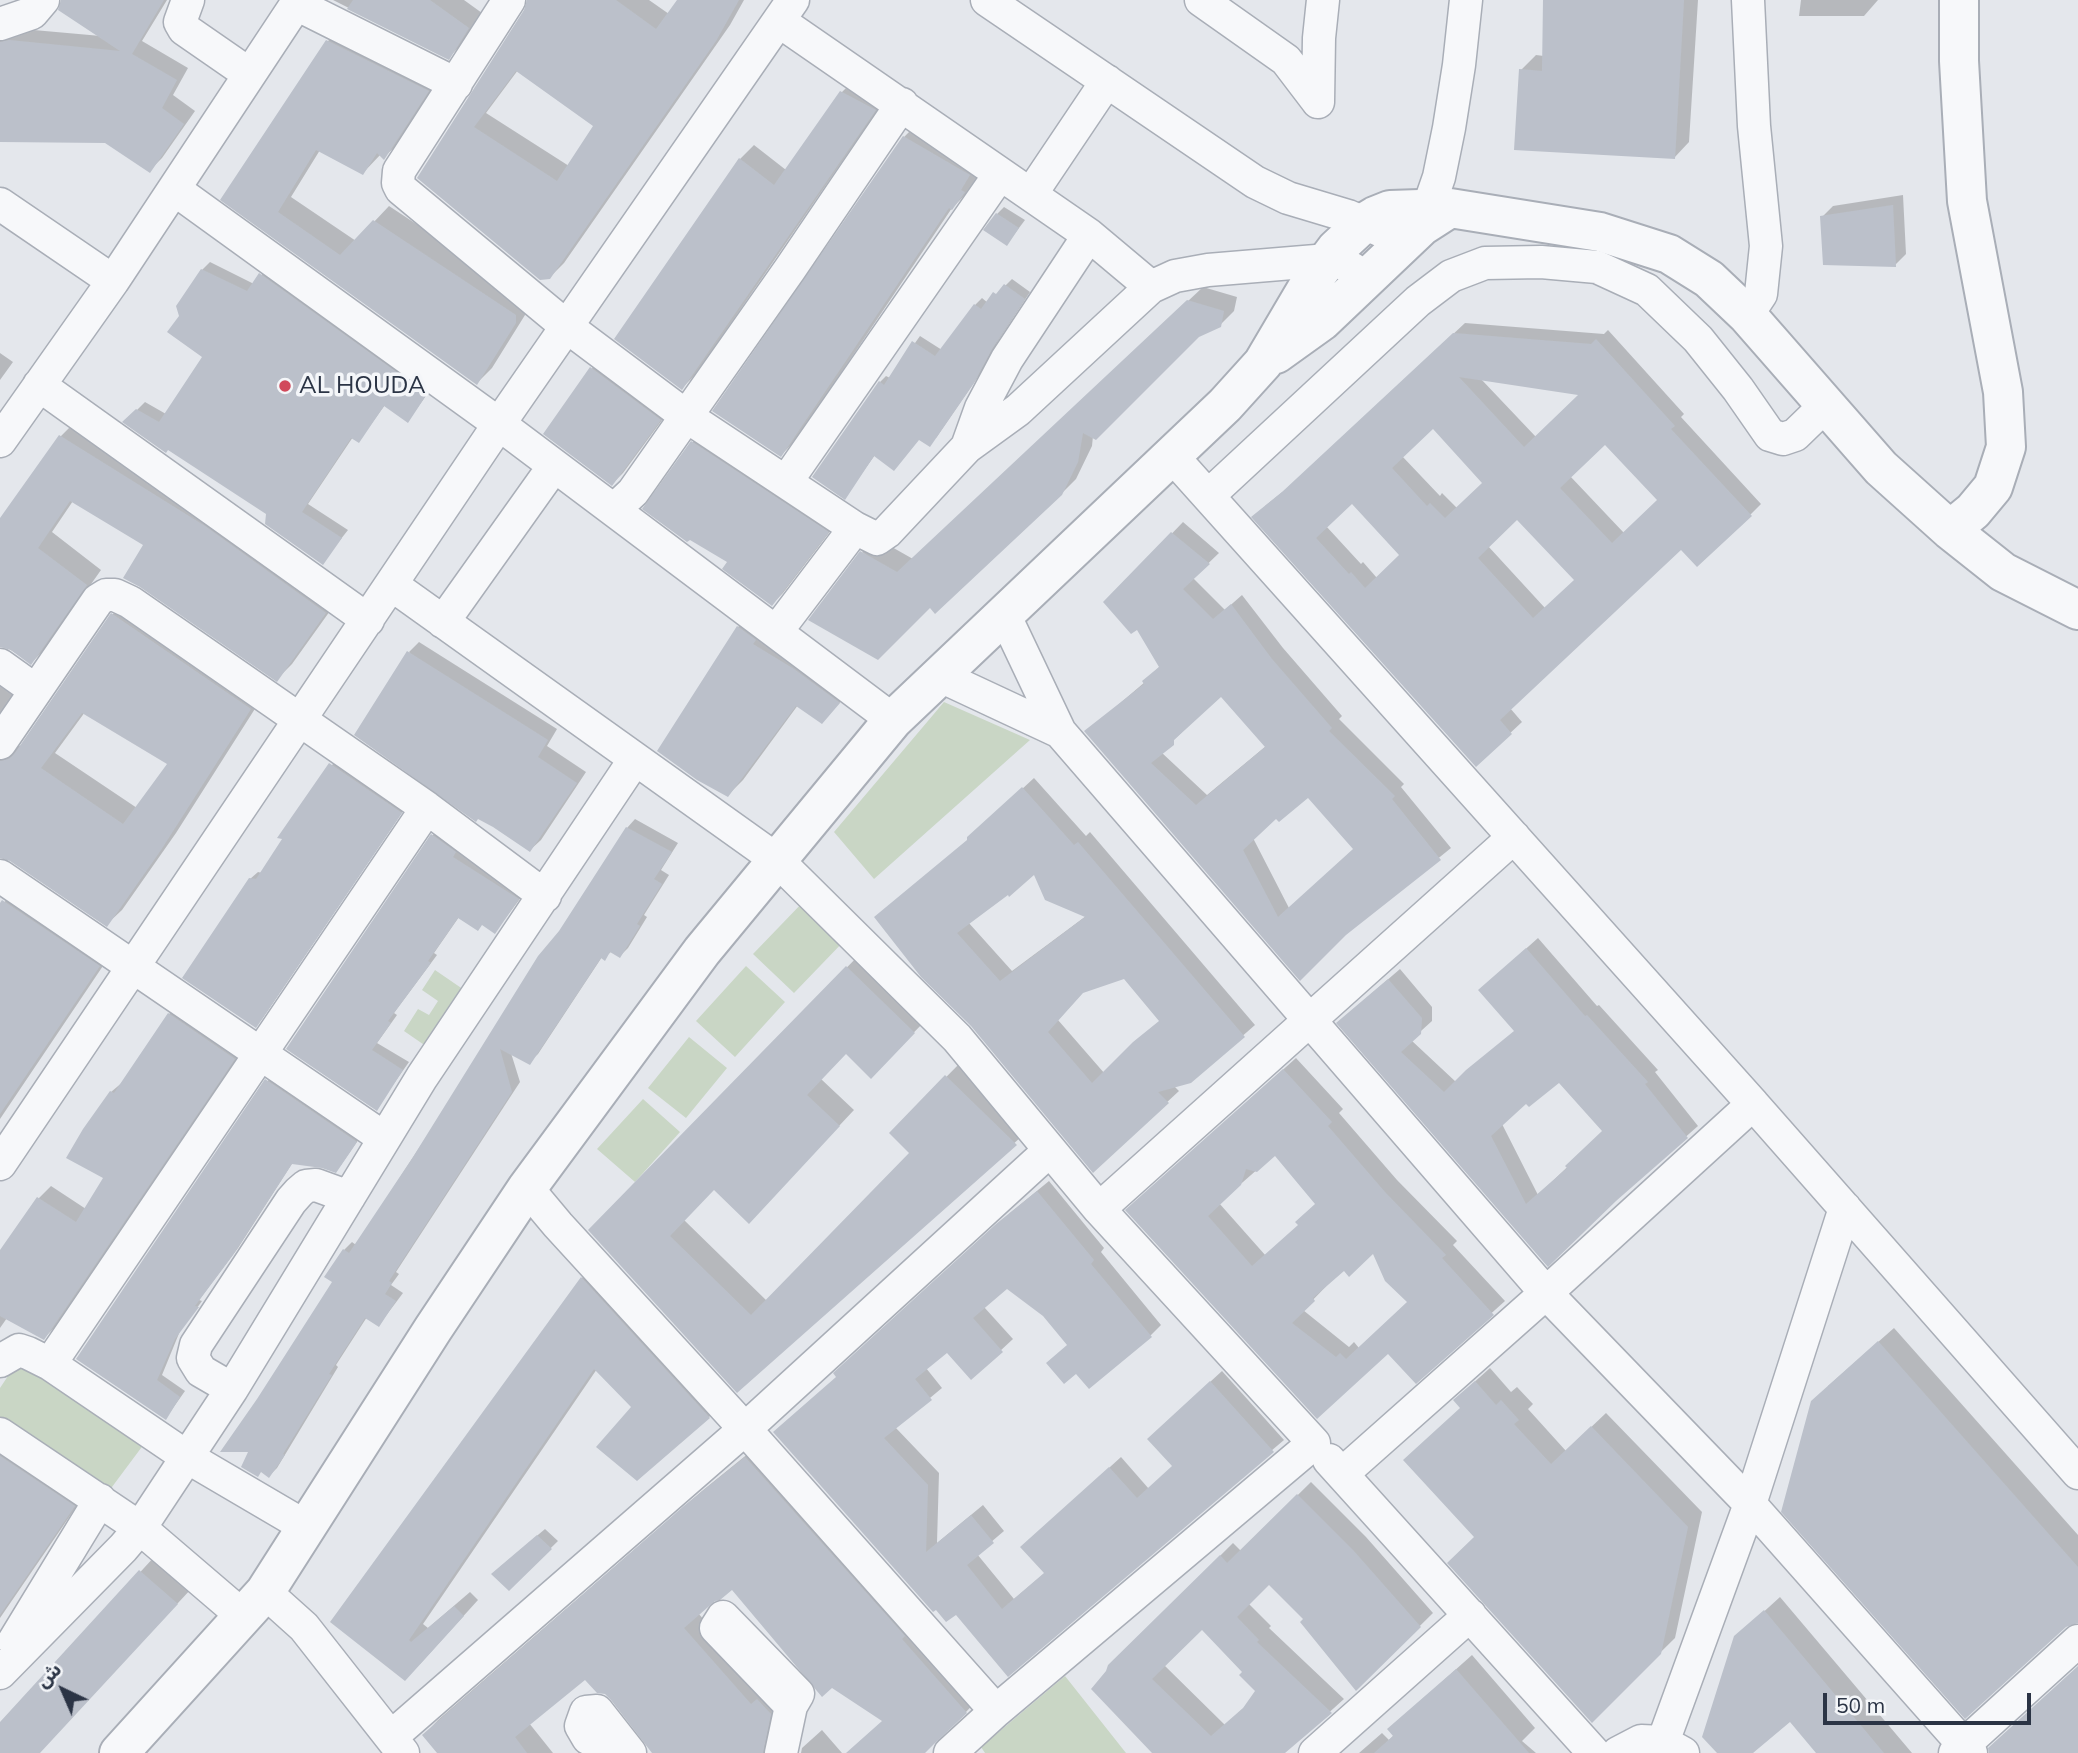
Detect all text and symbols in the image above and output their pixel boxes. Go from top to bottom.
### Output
place label: AL HOUDA [299,372,426,400]
marker: AL HOUDA [277,378,293,394]
north arrow [28,1655,98,1725]
text: ش [31,1657,66,1693]
scale bar [1826,1680,2034,1724]
text: 50 m [1836,1692,1885,1718]

